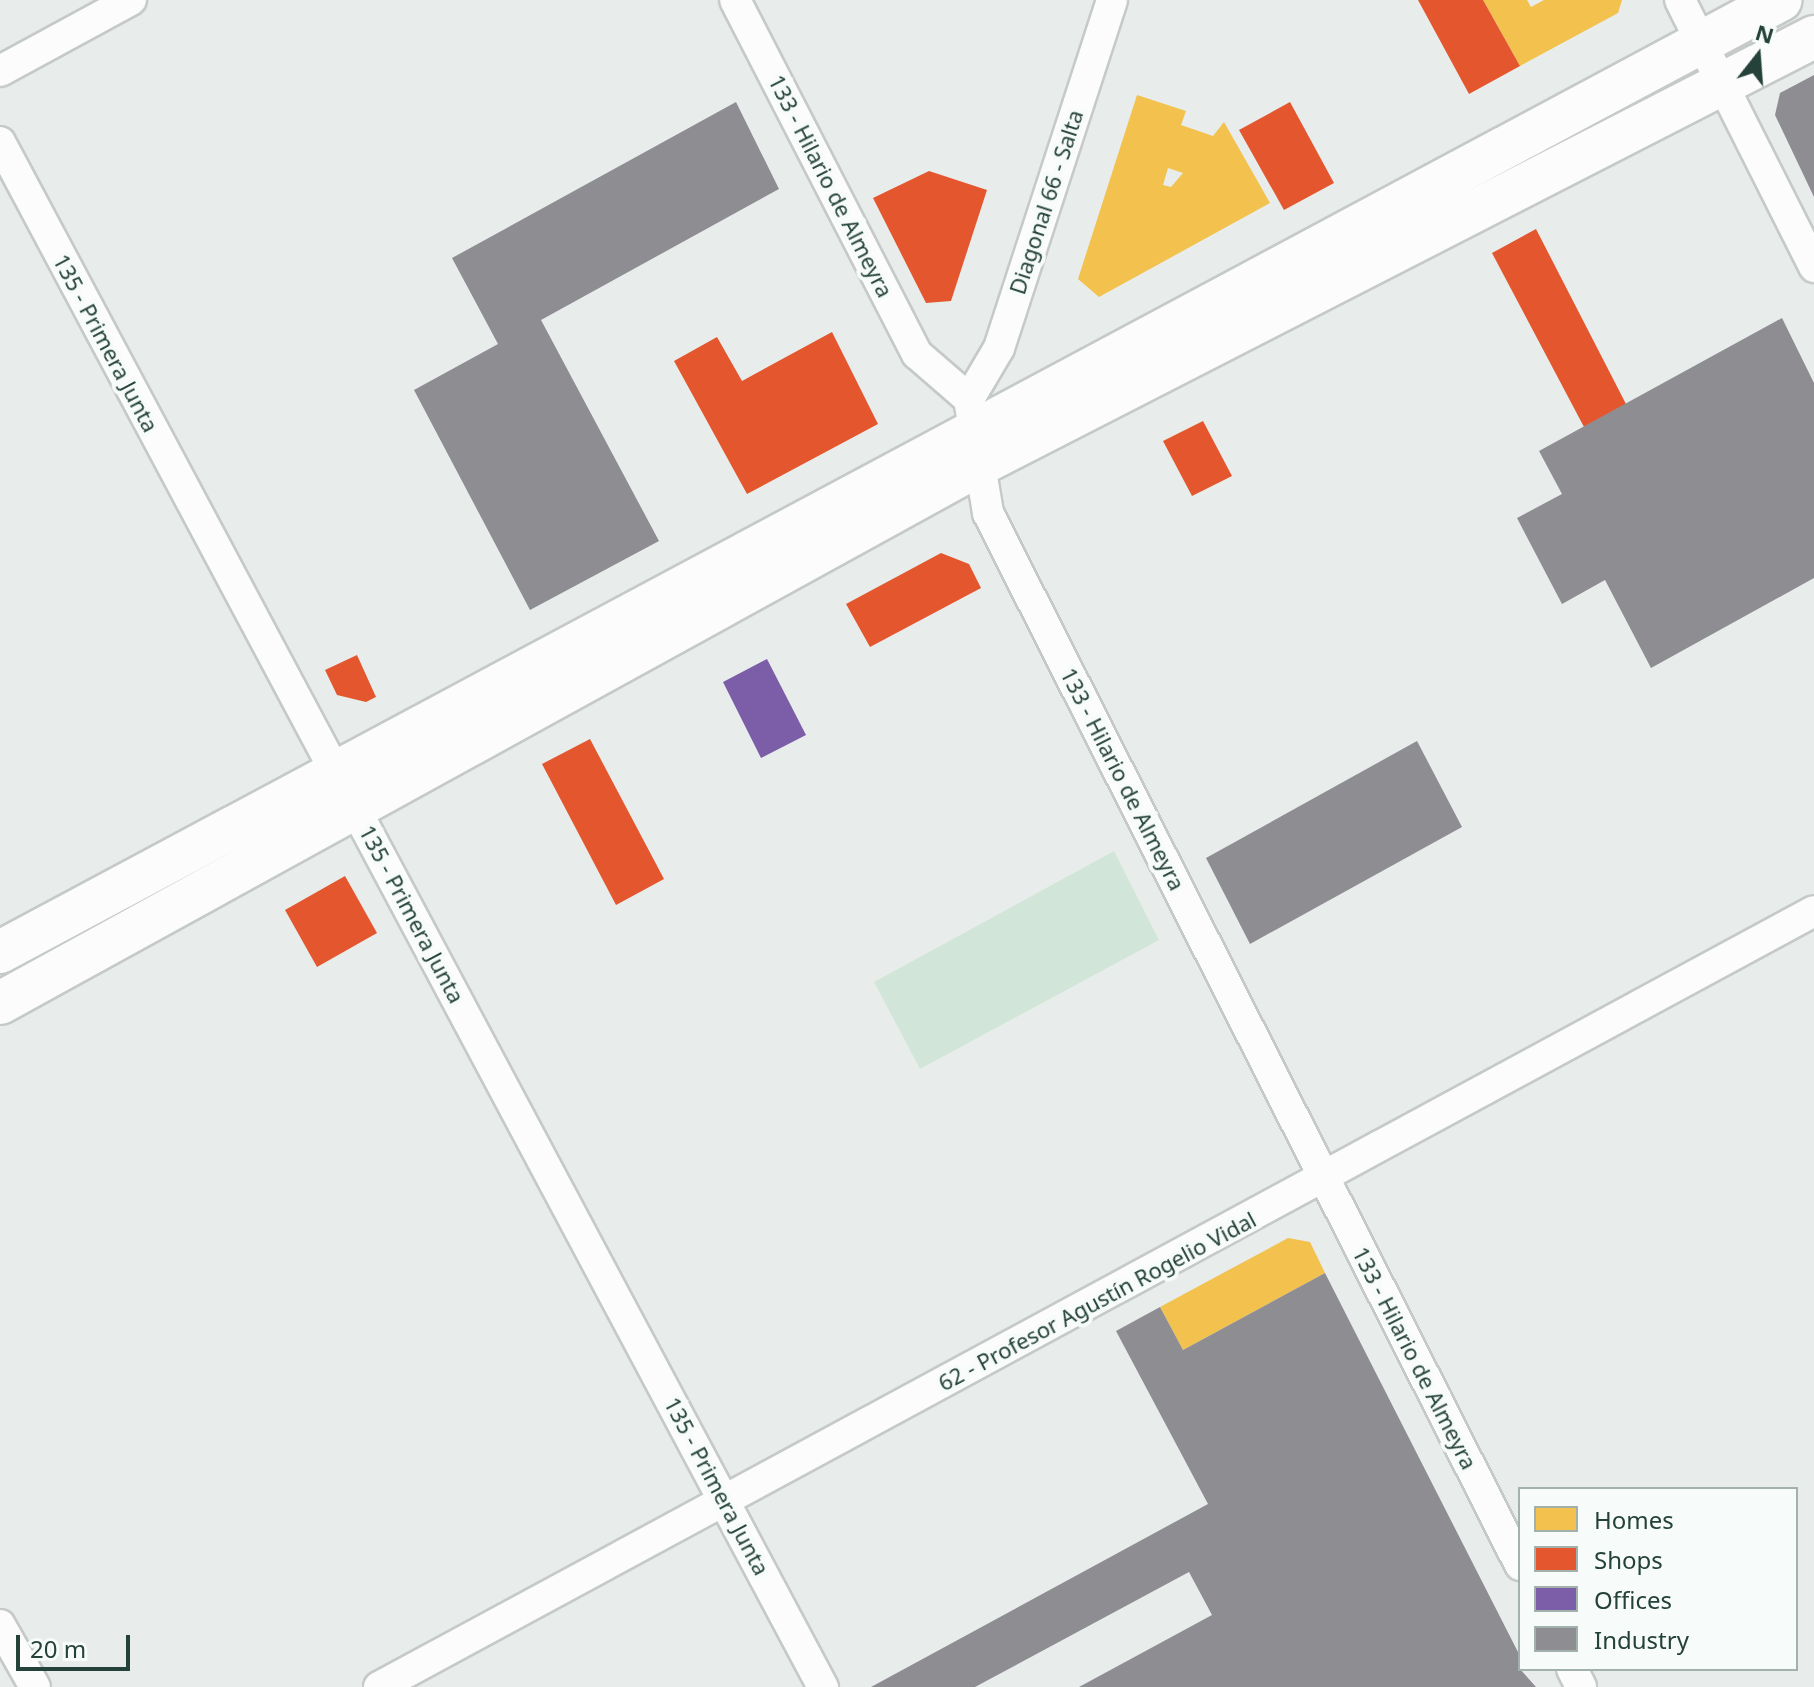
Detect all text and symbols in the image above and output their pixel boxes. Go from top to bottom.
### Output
north arrow [1718,16,1798,96]
text: N [1752,16,1778,50]
street label: 133 - Hilario de Almeyra [763,70,899,302]
street label: Diagonal 66 - Salta [1004,106,1088,298]
street label: 135 - Primera Junta [48,250,164,436]
street label: 133 - Hilario de Almeyra [1055,663,1191,895]
street label: 135 - Primera Junta [354,821,470,1007]
street label: 62 - Profesor Agustín Rogelio Vidal [934,1206,1260,1396]
street label: 133 - Hilario de Almeyra [1347,1242,1483,1474]
street label: 135 - Primera Junta [659,1393,775,1579]
legend [1518,1487,1798,1671]
text: Homes [1594,1503,1674,1536]
text: Shops [1594,1543,1663,1576]
text: Offices [1594,1583,1672,1616]
scale bar [20,1619,134,1669]
text: Industry [1594,1623,1689,1656]
text: 20 m [30,1632,86,1665]

